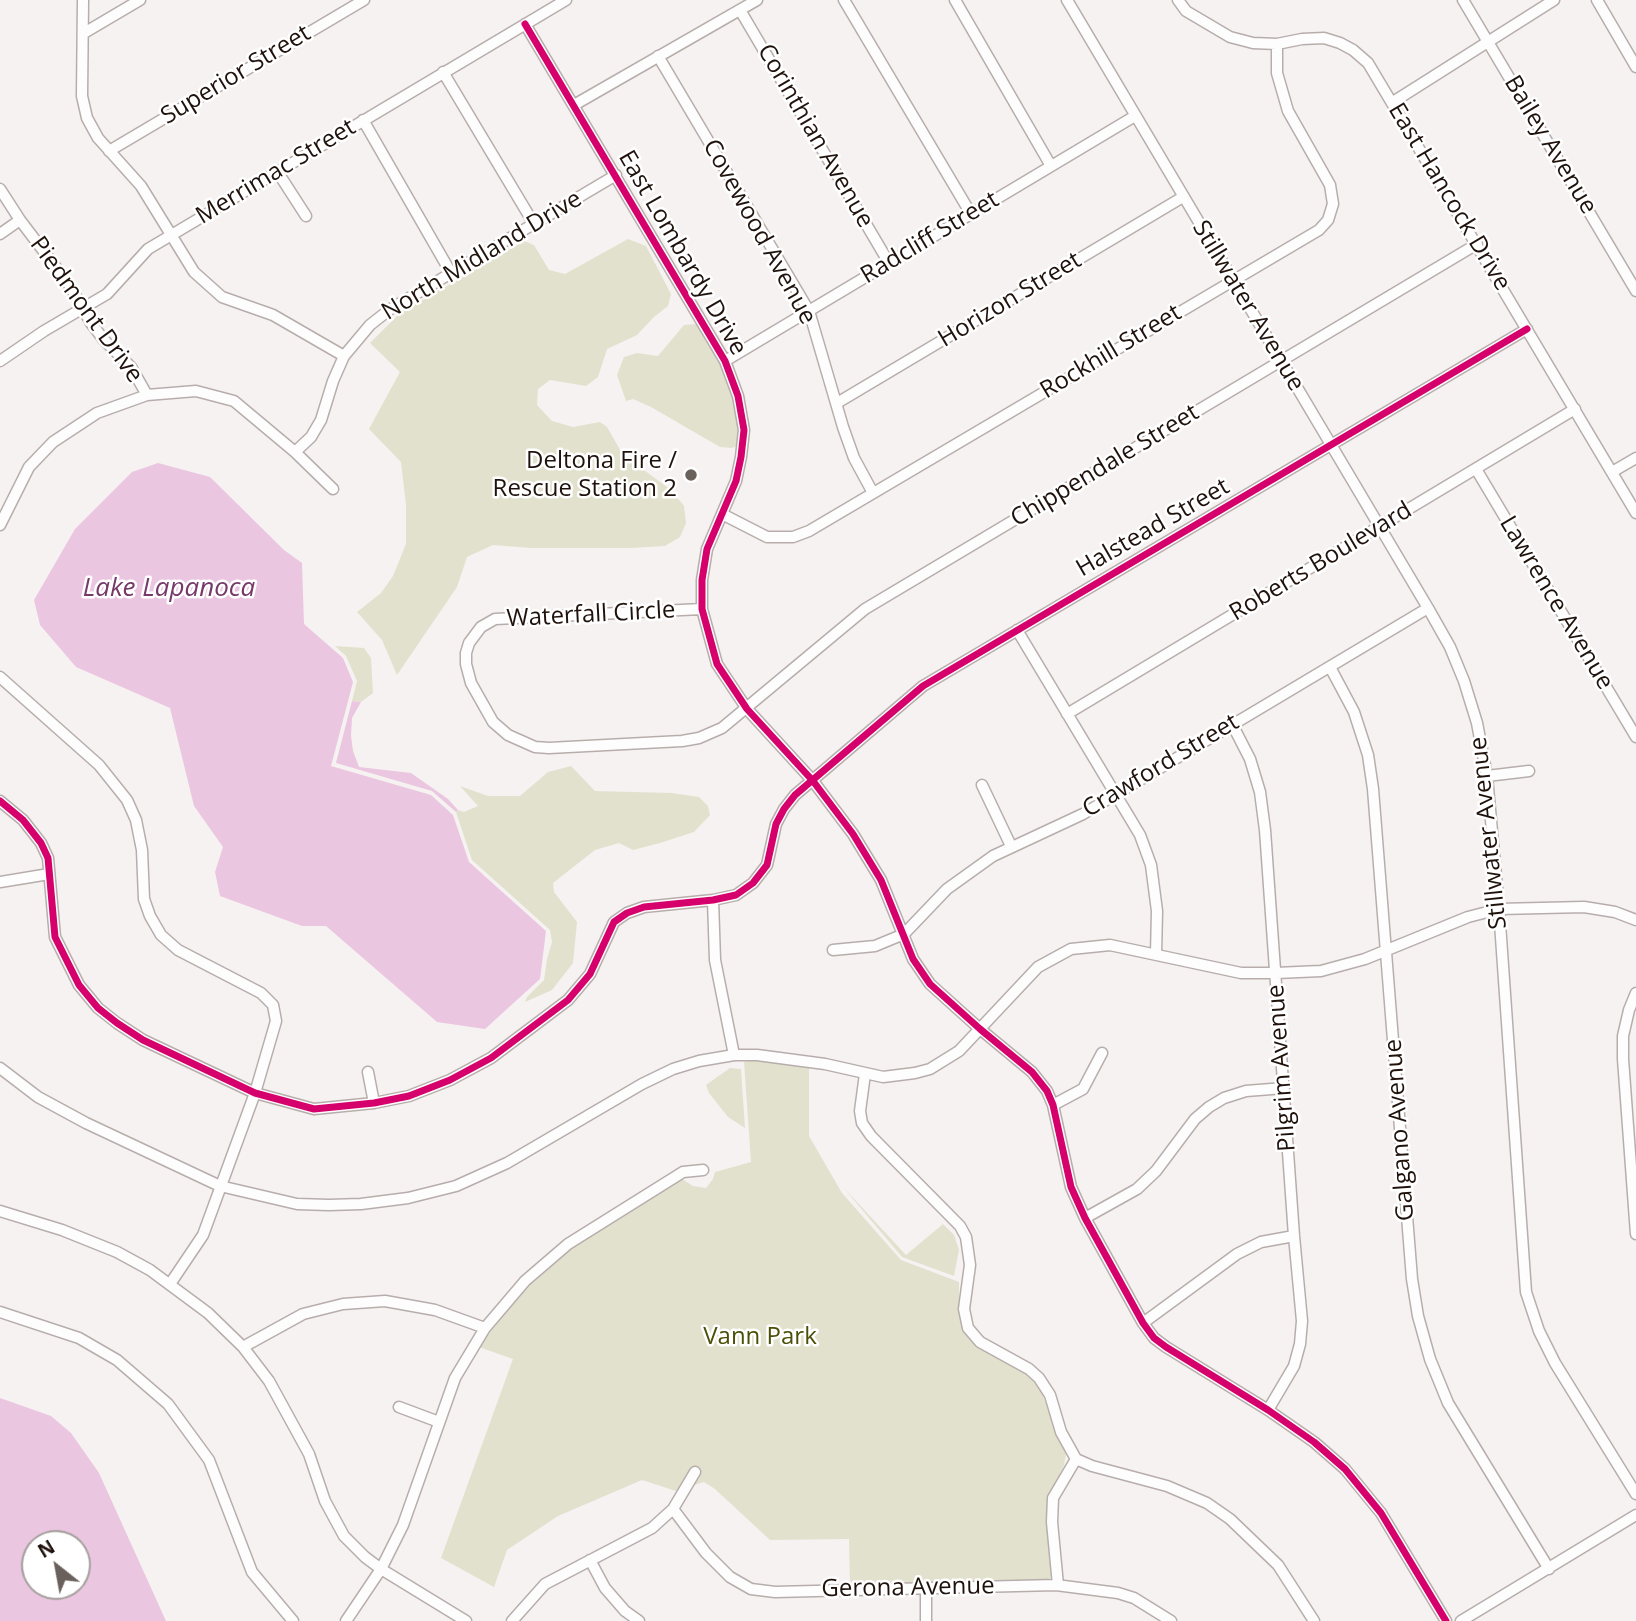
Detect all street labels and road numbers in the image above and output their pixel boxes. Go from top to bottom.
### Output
street label: Superior Street [156,19,316,131]
street label: Corinthian Avenue [751,39,879,233]
street label: Bailey Avenue [1497,71,1603,219]
street label: East Hancock Drive [1382,98,1516,296]
street label: Merrimac Street [191,113,361,231]
street label: Covewood Avenue [696,135,822,329]
street label: East Lombardy Drive [612,146,752,360]
street label: North Midland Drive [377,185,587,327]
street label: Radcliff Street [856,186,1004,290]
street label: Stillwater Avenue [1186,216,1310,396]
street label: Piedmont Drive [23,231,149,389]
street label: Horizon Street [933,246,1087,354]
street label: Rockhill Street [1035,299,1187,405]
street label: Chippendale Street [1006,398,1204,534]
street label: Halstead Street [1071,473,1235,583]
street label: Roberts Boulevard [1225,496,1417,628]
street label: Lawrence Avenue [1493,511,1619,695]
street label: Waterfall Circle [506,596,676,634]
street label: Crawford Street [1078,708,1244,824]
street label: Stillwater Avenue [1465,735,1513,931]
street label: Pilgrim Avenue [1262,983,1302,1153]
street label: Galgano Avenue [1379,1038,1421,1222]
street label: Gerona Avenue [821,1572,995,1604]

